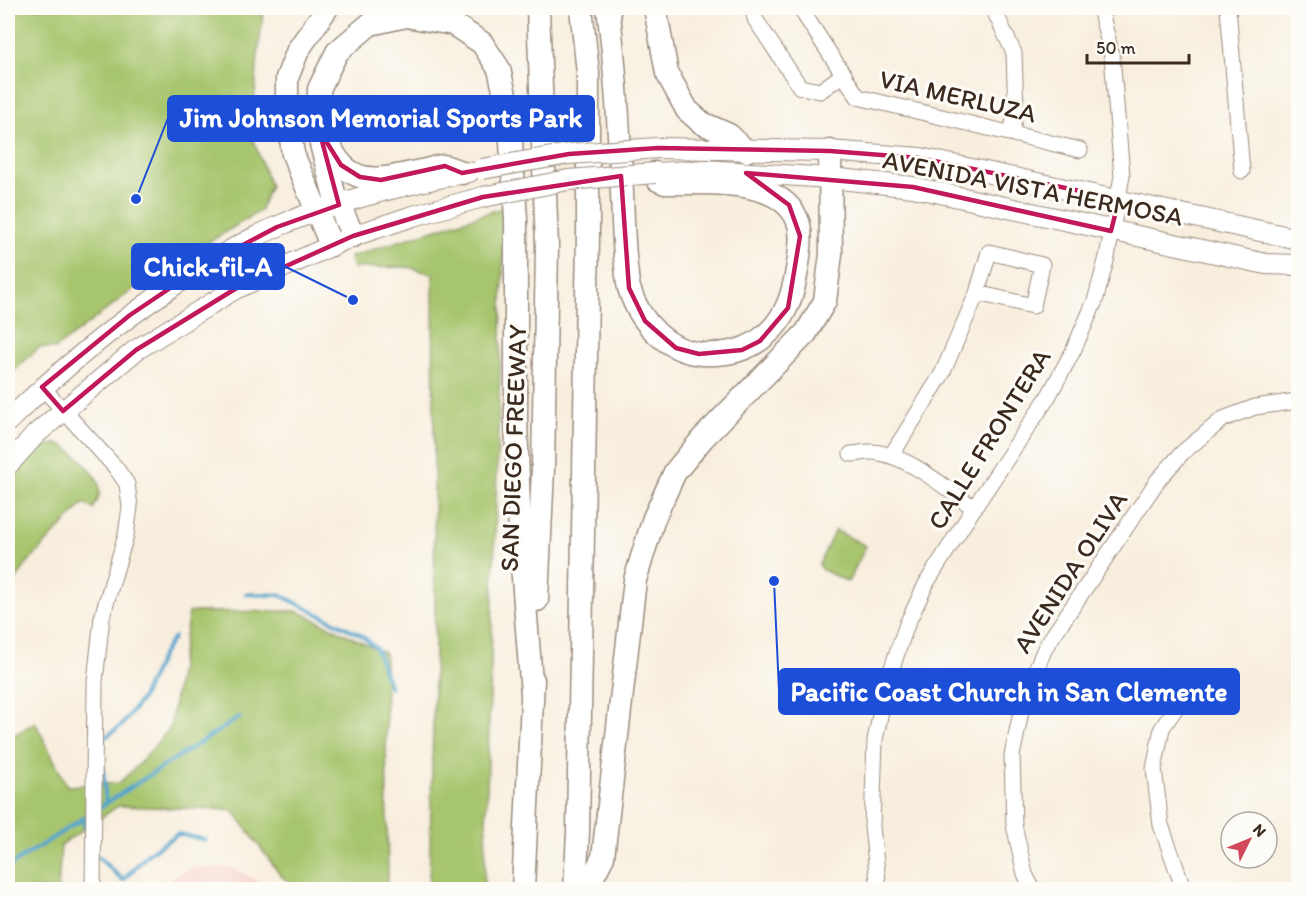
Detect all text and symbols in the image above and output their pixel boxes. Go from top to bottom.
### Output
scale bar [1087,27,1189,65]
text: 50 m [1096,37,1136,59]
street label: VIA MERLUZA [876,62,1040,130]
callout: Jim Johnson Memorial Sports Park [168,96,594,141]
text: Jim Johnson Memorial Sports Park [179,101,582,134]
street label: AVENIDA VISTA HERMOSA [880,143,1186,233]
callout: Chick-fil-A [132,244,284,289]
text: Chick-fil-A [144,250,273,283]
street label: SAN DIEGO FREEWAY [493,324,533,572]
street label: CALLE FRONTERA [920,342,1058,535]
street label: AVENIDA OLIVA [1006,485,1134,659]
callout: Pacific Coast Church in San Clemente [779,669,1239,714]
text: Pacific Coast Church in San Clemente [791,675,1228,708]
north arrow [1219,810,1279,870]
text: N [1249,820,1270,841]

